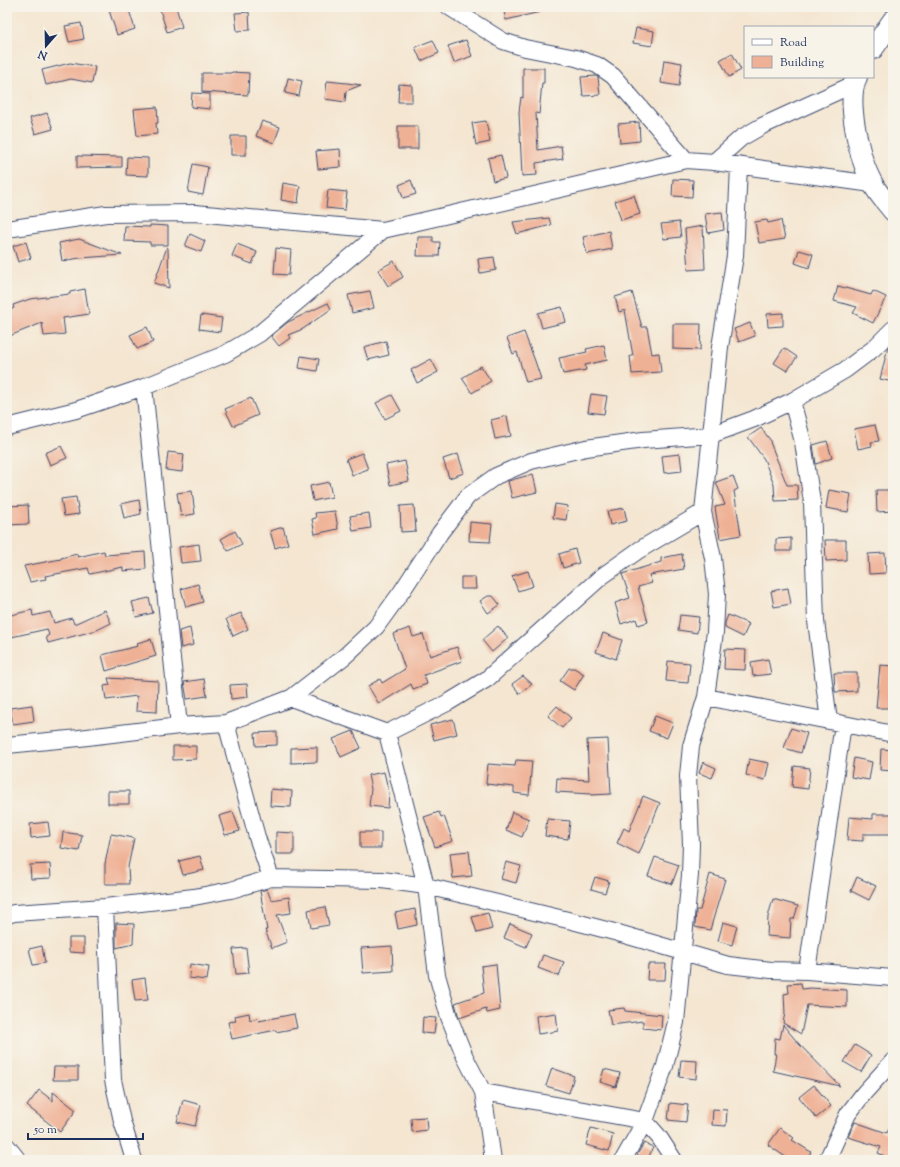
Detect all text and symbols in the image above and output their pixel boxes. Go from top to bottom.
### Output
north arrow [26,26,66,66]
legend [744,26,874,78]
text: Road [780,34,807,52]
text: N [36,45,51,64]
text: Building [780,54,824,72]
scale bar [28,1115,143,1141]
text: 50 m [33,1121,57,1139]

